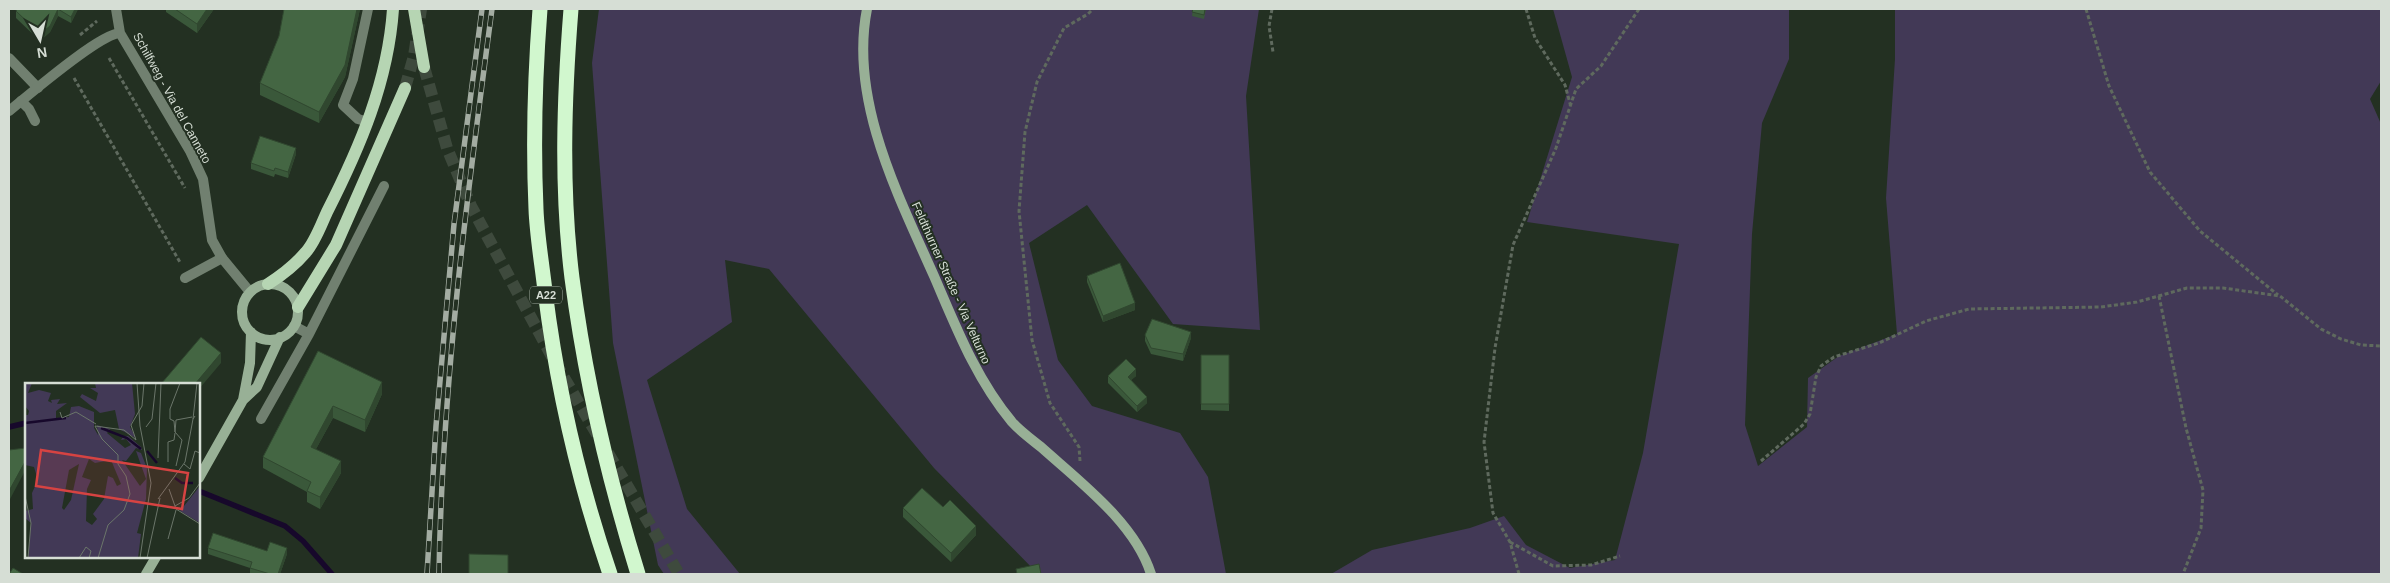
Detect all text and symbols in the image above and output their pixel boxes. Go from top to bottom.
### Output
north arrow [15,15,65,65]
street label: Schilfweg - Via del Canneto [130,30,214,166]
text: N [36,44,48,62]
street label: Feldthurner Straße - Via Velturno [909,200,993,366]
road number: A22 [530,286,562,304]
inset map [25,383,200,558]

